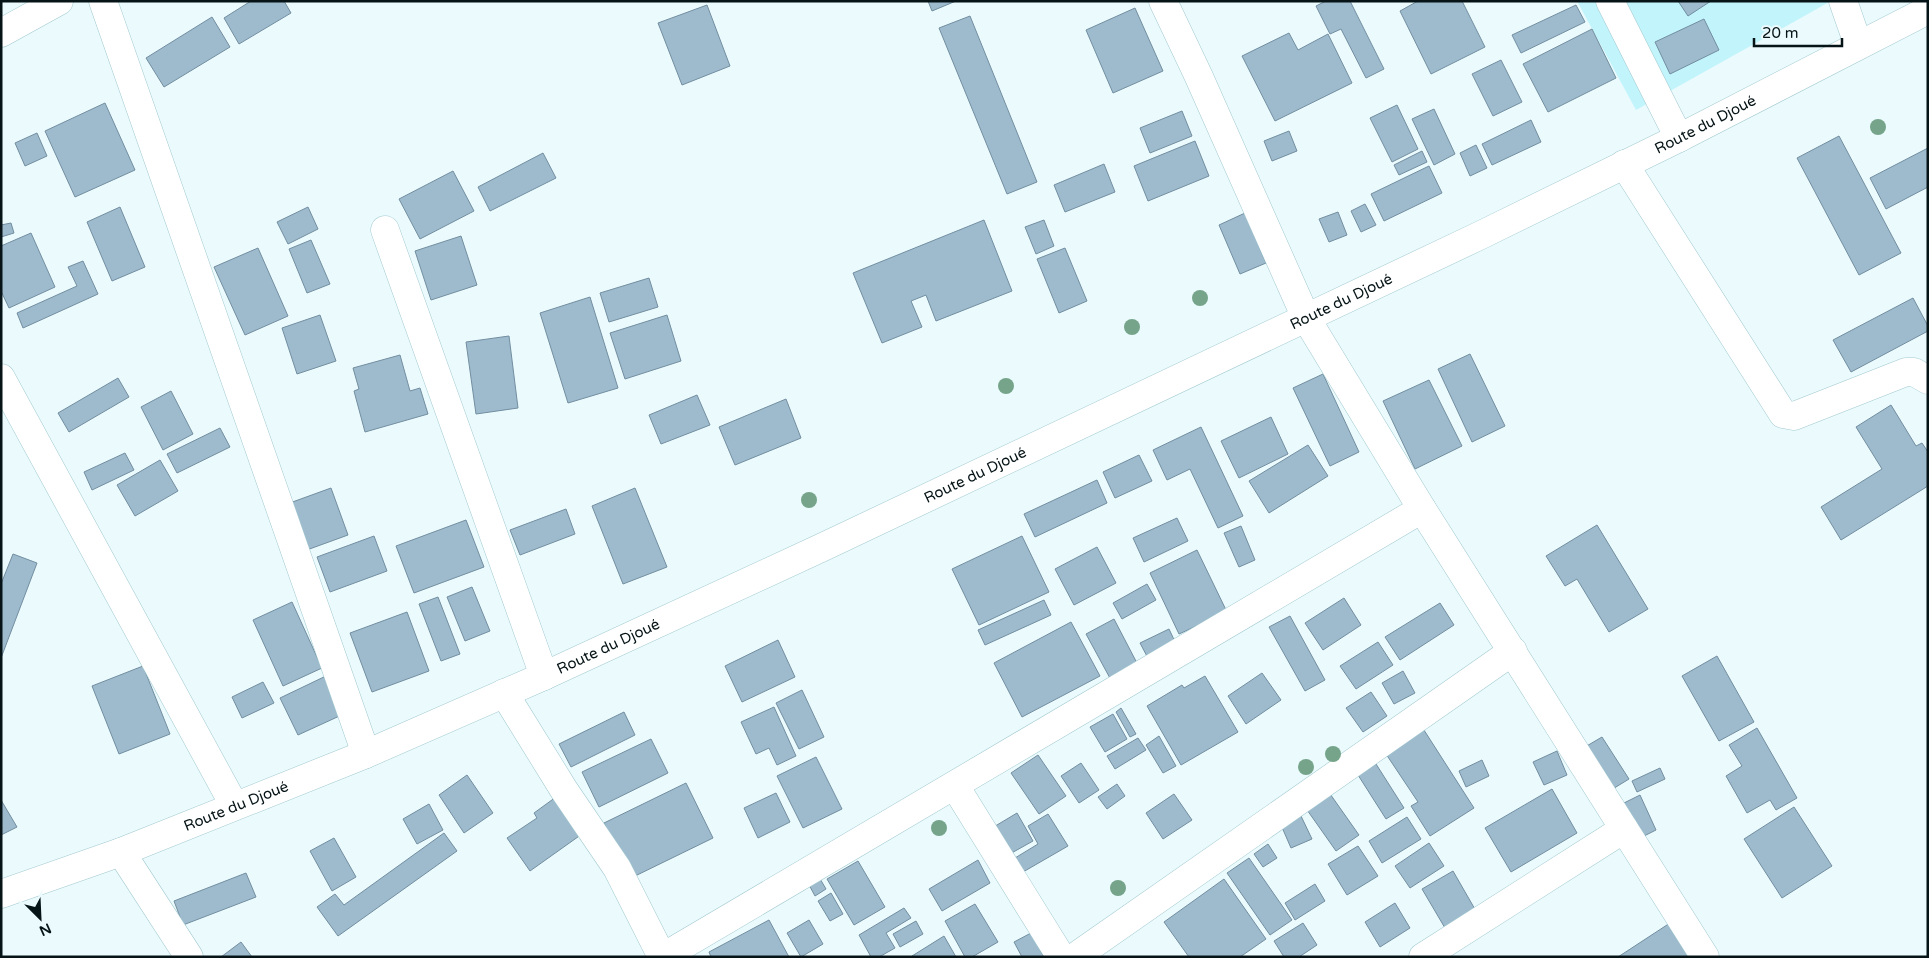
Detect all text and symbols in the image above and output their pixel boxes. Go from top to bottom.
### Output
scale bar [1754,15,1842,47]
text: 20 m [1762,24,1799,42]
street label: Route du Djoué [1652,91,1759,158]
street label: Route du Djoué [1287,269,1395,333]
street label: Route du Djoué [921,443,1029,507]
street label: Route du Djoué [554,615,662,678]
street label: Route du Djoué [181,777,291,835]
north arrow [15,893,65,943]
text: N [36,919,54,939]

